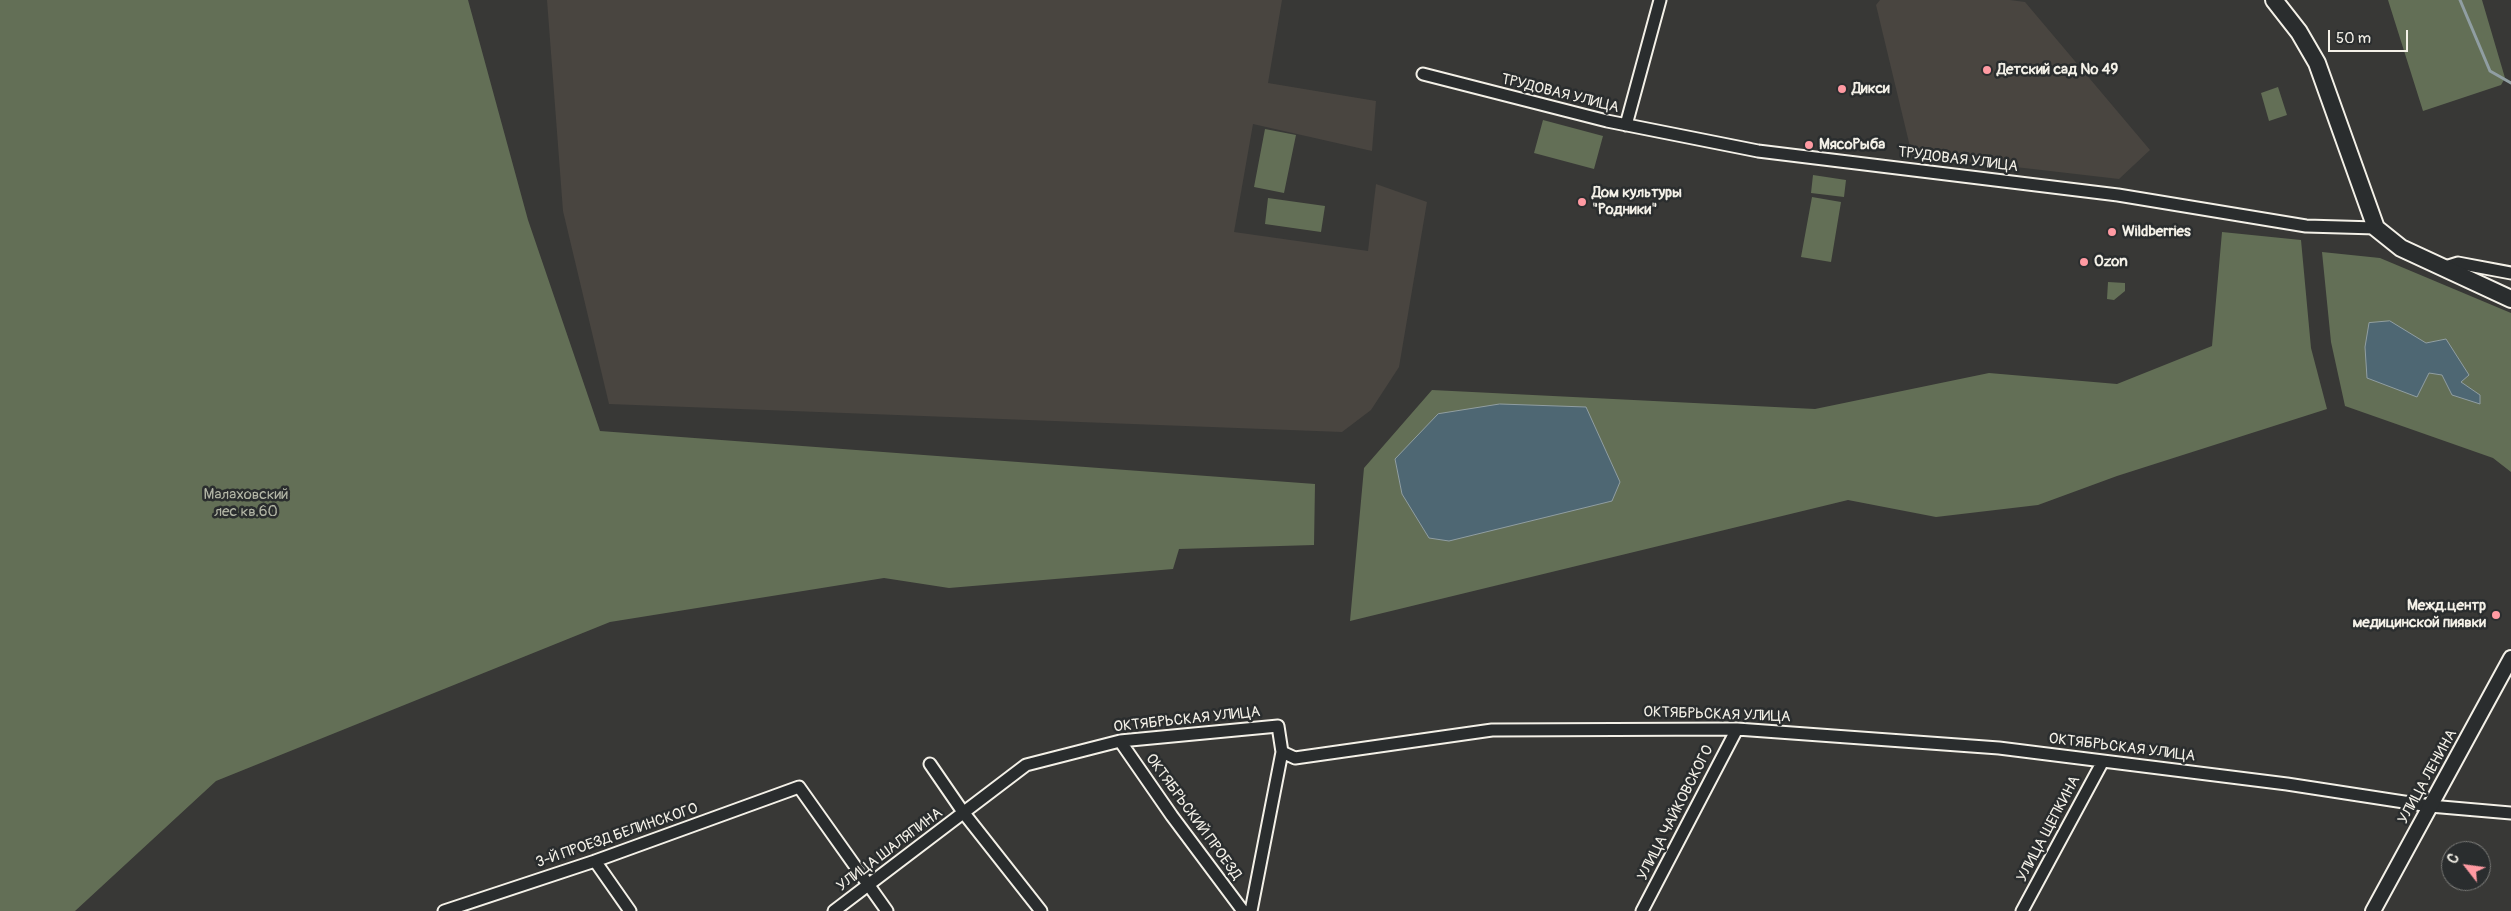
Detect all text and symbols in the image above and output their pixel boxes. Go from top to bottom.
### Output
scale bar [2331,20,2411,52]
text: 50 m [2336,29,2371,48]
place label: Детский сад № 49 [1997,61,2118,79]
marker: Детский сад № 49 [1981,64,1993,76]
street label: ТРУДОВАЯ УЛИЦА [1499,71,1621,117]
place label: Дикси [1852,80,1890,98]
marker: Дикси [1836,83,1848,95]
place label: МясоРыба [1819,136,1885,154]
marker: МясоРыба [1803,139,1815,151]
street label: ТРУДОВАЯ УЛИЦА [1897,144,2019,176]
place label: Дом культуры "Родники" [1592,184,1682,219]
marker: Дом культуры "Родники" [1576,196,1588,208]
place label: Wildberries [2122,223,2191,241]
marker: Wildberries [2106,226,2118,238]
place label: Ozon [2094,253,2128,271]
marker: Ozon [2078,256,2090,268]
park label: Малаховский лес кв.60 [204,486,288,521]
place label: Межд.центр медицинской пиявки [2352,597,2486,632]
marker: Межд.центр медицинской пиявки [2490,609,2502,621]
street label: ОКТЯБРЬСКАЯ УЛИЦА [1113,703,1261,737]
street label: ОКТЯБРЬСКАЯ УЛИЦА [1643,703,1791,727]
street label: УЛИЦА ЛЕНИНА [2395,727,2461,827]
street label: ОКТЯБРЬСКАЯ УЛИЦА [2048,730,2196,766]
street label: УЛИЦА ЧАЙКОВСКОГО [1634,742,1718,884]
street label: ОКТЯБРЬСКИЙ ПРОЕЗД [1141,750,1245,884]
street label: УЛИЦА ЩЕПКИНА [2013,773,2085,885]
street label: 3-Й ПРОЕЗД БЕЛИНСКОГО [533,800,701,872]
street label: УЛИЦА ШАЛЯПИНА [834,804,946,896]
north arrow [2441,841,2491,891]
text: С [2444,851,2463,867]

